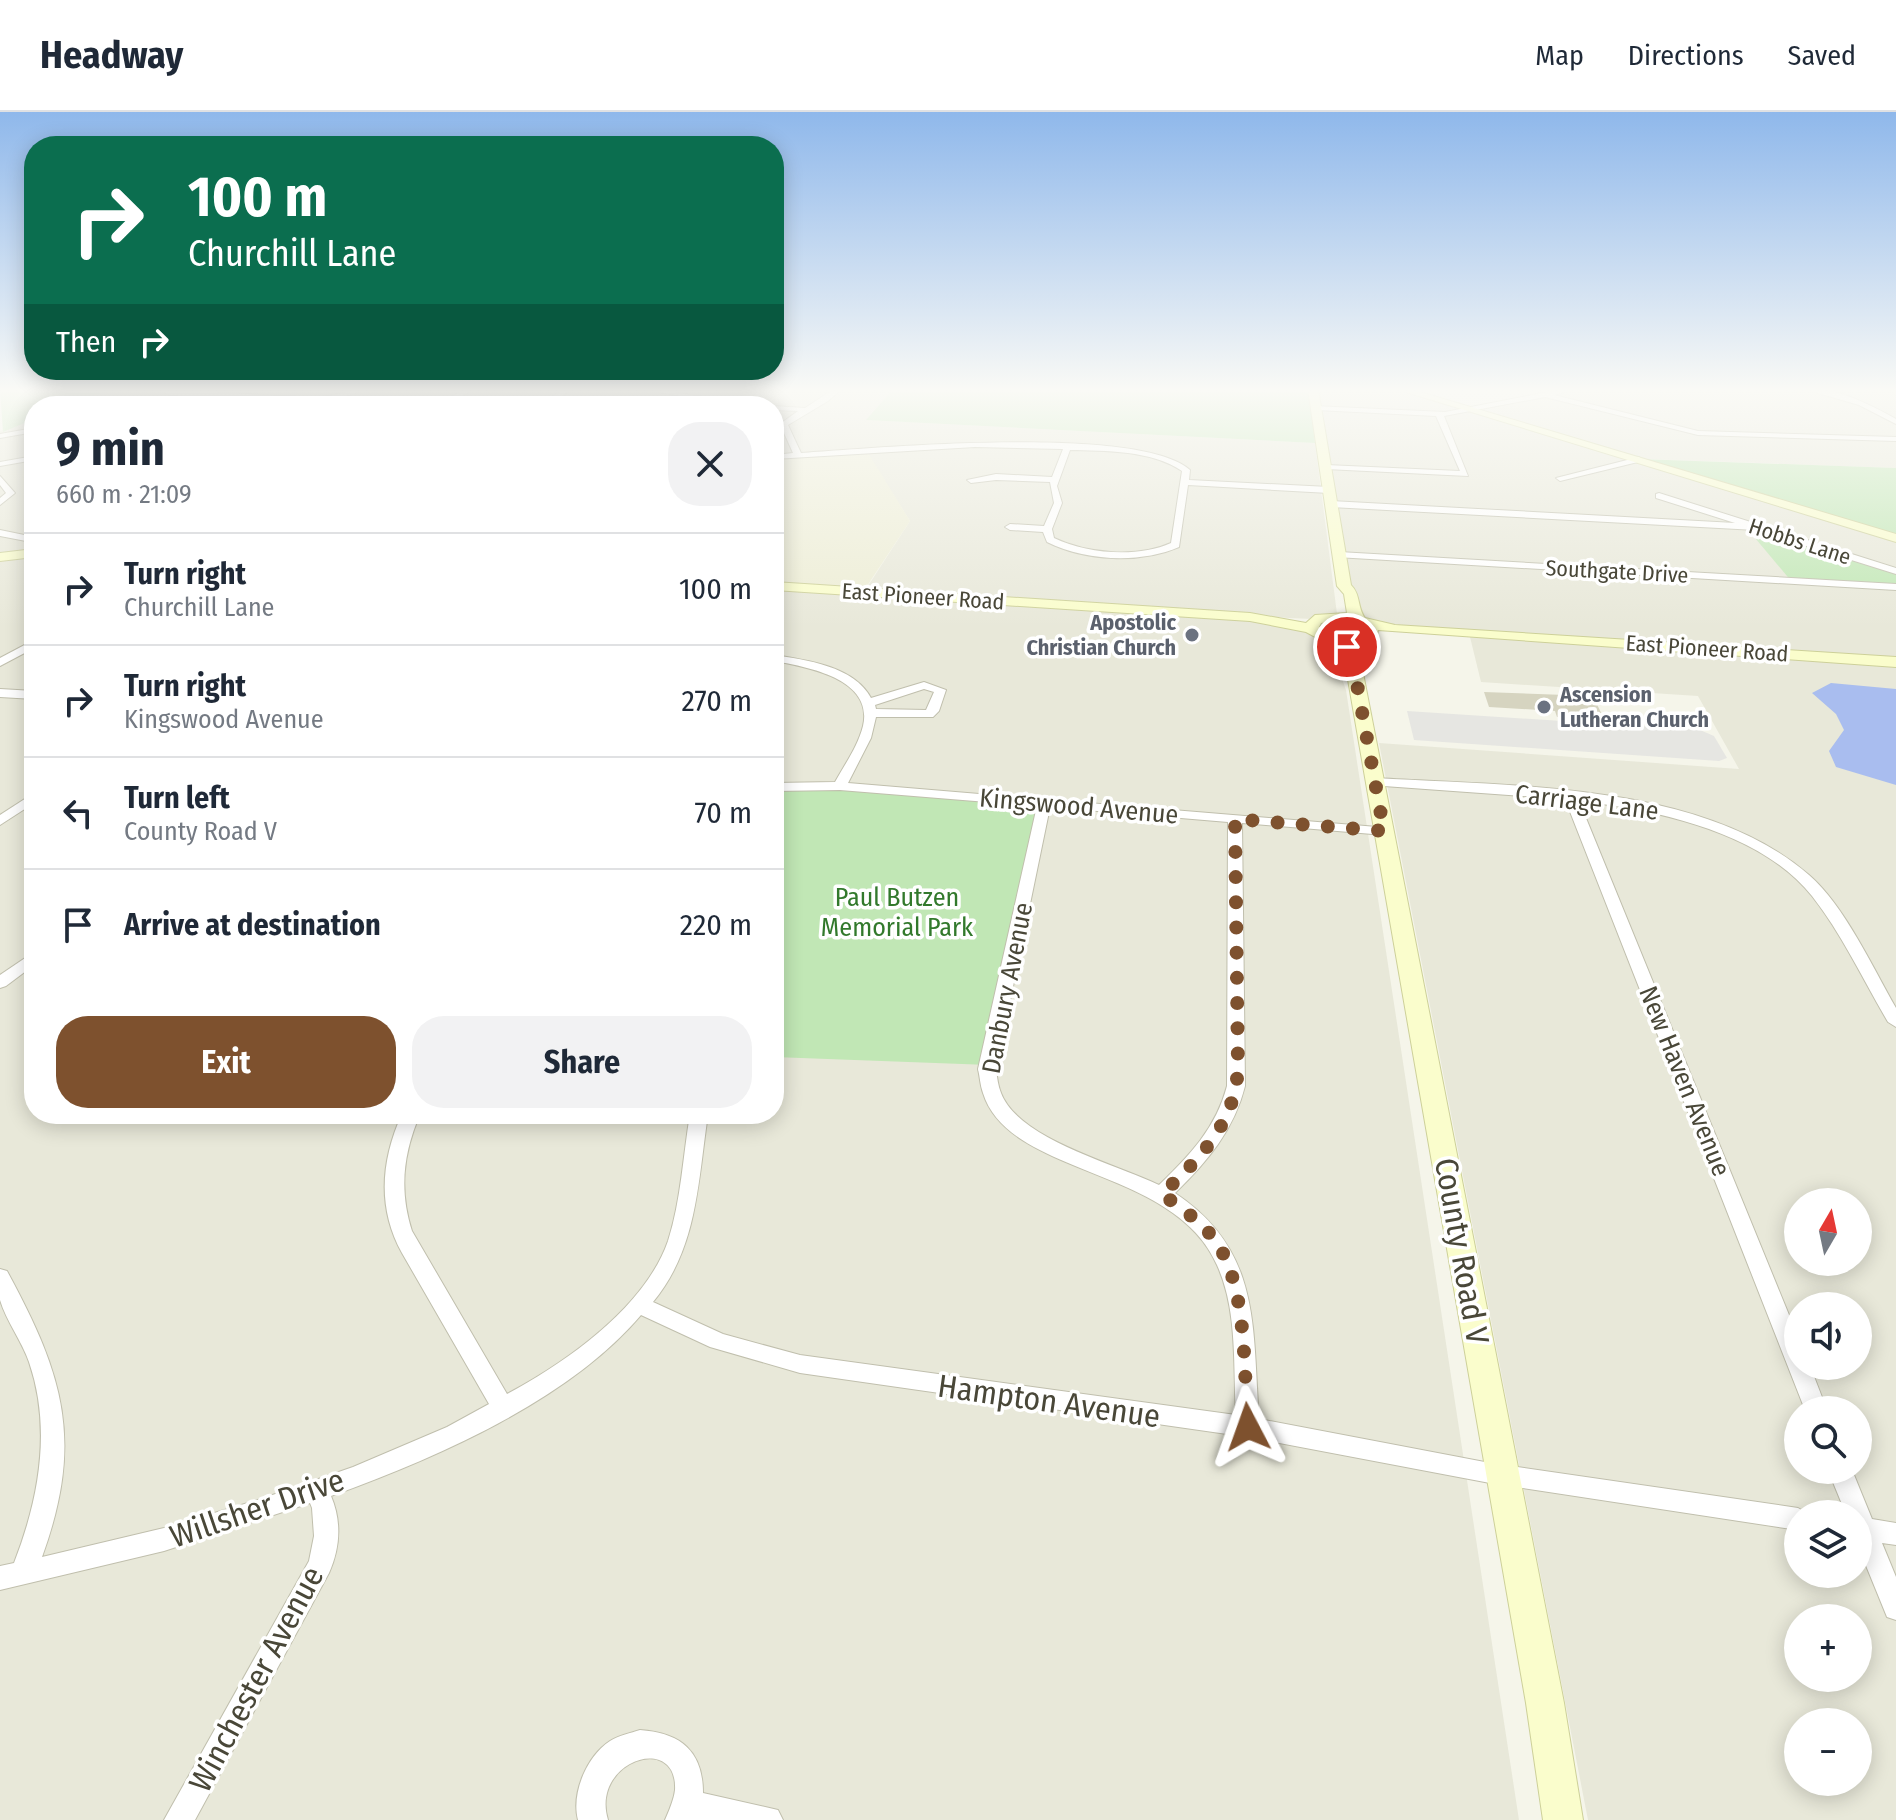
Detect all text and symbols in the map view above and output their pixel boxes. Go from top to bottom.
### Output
text: Headway [40,32,183,78]
text: Map [1535,39,1584,72]
text: Directions [1628,39,1744,72]
text: Saved [1788,39,1856,72]
text: 100 m [188,164,327,231]
icon: right [56,168,160,272]
text: Churchill Lane [188,232,396,276]
icon: right [132,320,176,364]
text: Then [56,324,116,360]
text: 9 min [56,420,165,478]
button: close [668,422,752,506]
text: 660 m · 21:09 [56,479,192,510]
street label: Hobbs Lane [1745,512,1854,571]
street label: Southgate Drive [1545,554,1689,589]
text: Turn right [124,556,246,592]
icon: right [56,567,100,611]
text: 100 m [679,571,752,607]
street label: East Pioneer Road [841,577,1005,616]
text: Churchill Lane [124,592,274,623]
place label: Apostolic Christian Church [1026,609,1176,661]
pin [1313,613,1381,681]
icon: arrive [1325,625,1369,669]
marker: Apostolic Christian Church [1183,626,1201,644]
street label: East Pioneer Road [1625,629,1789,668]
text: Turn right [124,668,246,704]
icon: right [56,679,100,723]
place label: Ascension Lutheran Church [1559,681,1709,733]
text: 270 m [681,683,752,719]
marker: Ascension Lutheran Church [1535,698,1553,716]
text: Kingswood Avenue [124,704,324,735]
street label: Carriage Lane [1513,778,1660,827]
text: Turn left [124,780,230,816]
street label: Kingswood Avenue [978,782,1180,831]
icon: left [56,791,100,835]
text: 70 m [694,795,752,831]
text: County Road V [124,816,277,847]
park label: Paul Butzen Memorial Park [821,882,974,943]
street label: Danbury Avenue [976,900,1039,1076]
icon: arrive [56,903,100,947]
text: Arrive at destination [124,907,381,943]
text: 220 m [680,907,752,943]
street label: New Haven Avenue [1632,982,1737,1181]
button: Exit [56,1016,396,1108]
button: Share [412,1016,752,1108]
street label: County Road V [1427,1155,1497,1348]
north arrow [1784,1188,1872,1276]
map controls [1784,1188,1872,1796]
button: sound [1784,1292,1872,1380]
street label: Hampton Avenue [935,1367,1163,1435]
position arrow [1206,1385,1290,1469]
button: search [1784,1396,1872,1484]
street label: Willsher Drive [165,1460,349,1556]
button: layers [1784,1500,1872,1588]
street label: Winchester Avenue [181,1560,331,1798]
button: + [1784,1604,1872,1692]
button: − [1784,1708,1872,1796]

